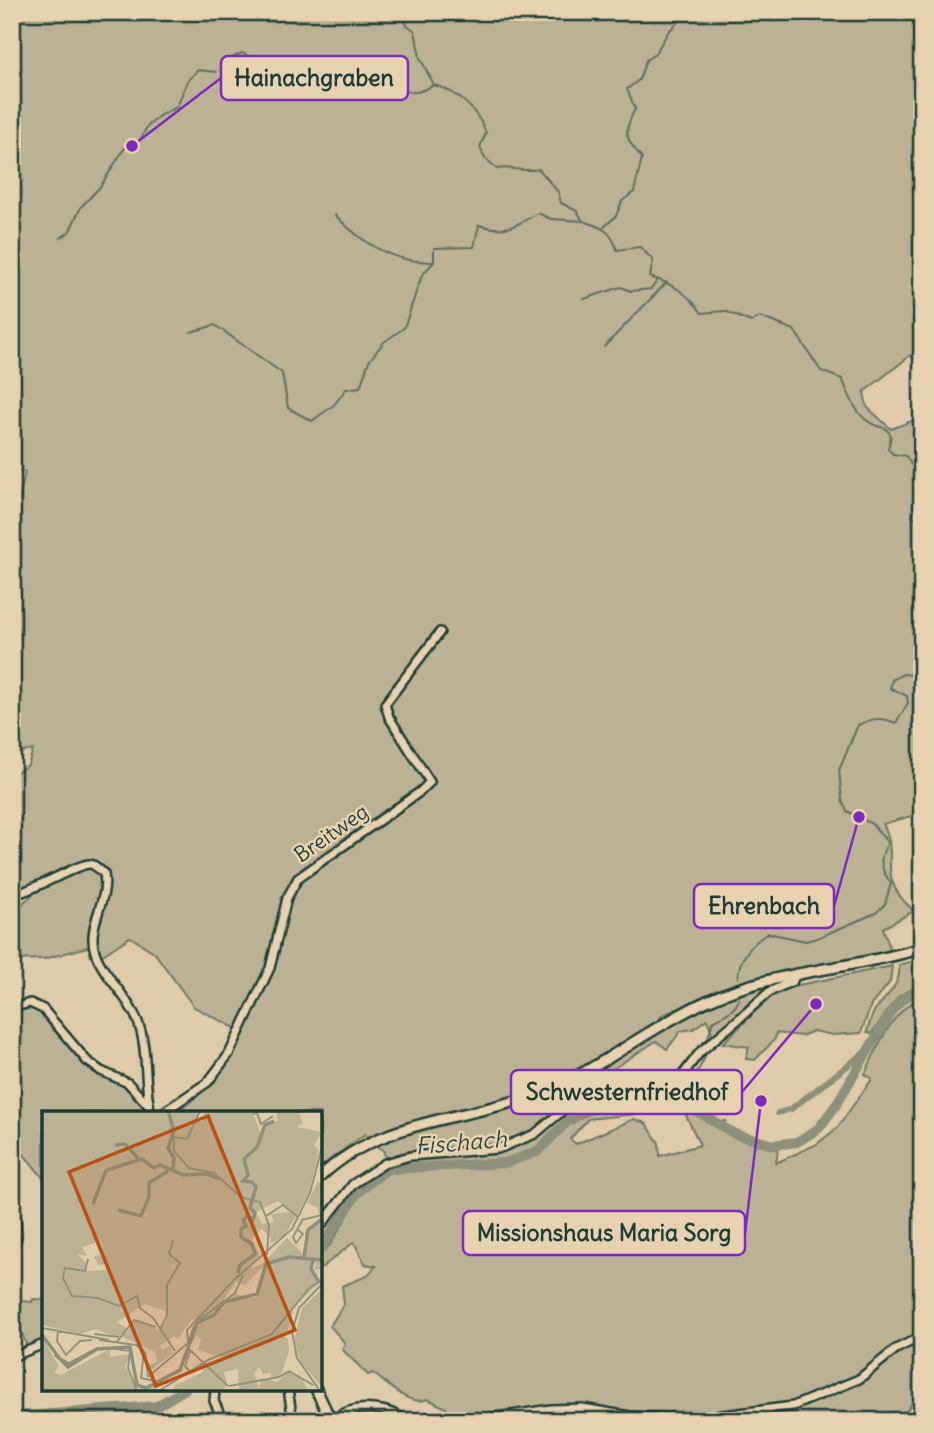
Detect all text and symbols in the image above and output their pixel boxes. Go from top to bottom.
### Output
callout: Hainachgraben [221,56,408,100]
text: Hainachgraben [234,63,394,92]
street label: Breitweg [289,798,373,868]
callout: Ehrenbach [694,884,834,928]
text: Ehrenbach [708,891,820,920]
callout: Schwesternfriedhof [511,1070,742,1114]
text: Schwesternfriedhof [526,1077,730,1106]
inset map [42,1111,322,1391]
water label: Fischach [414,1123,509,1160]
callout: Missionshaus Maria Sorg [463,1211,745,1255]
text: Missionshaus Maria Sorg [477,1218,731,1247]

